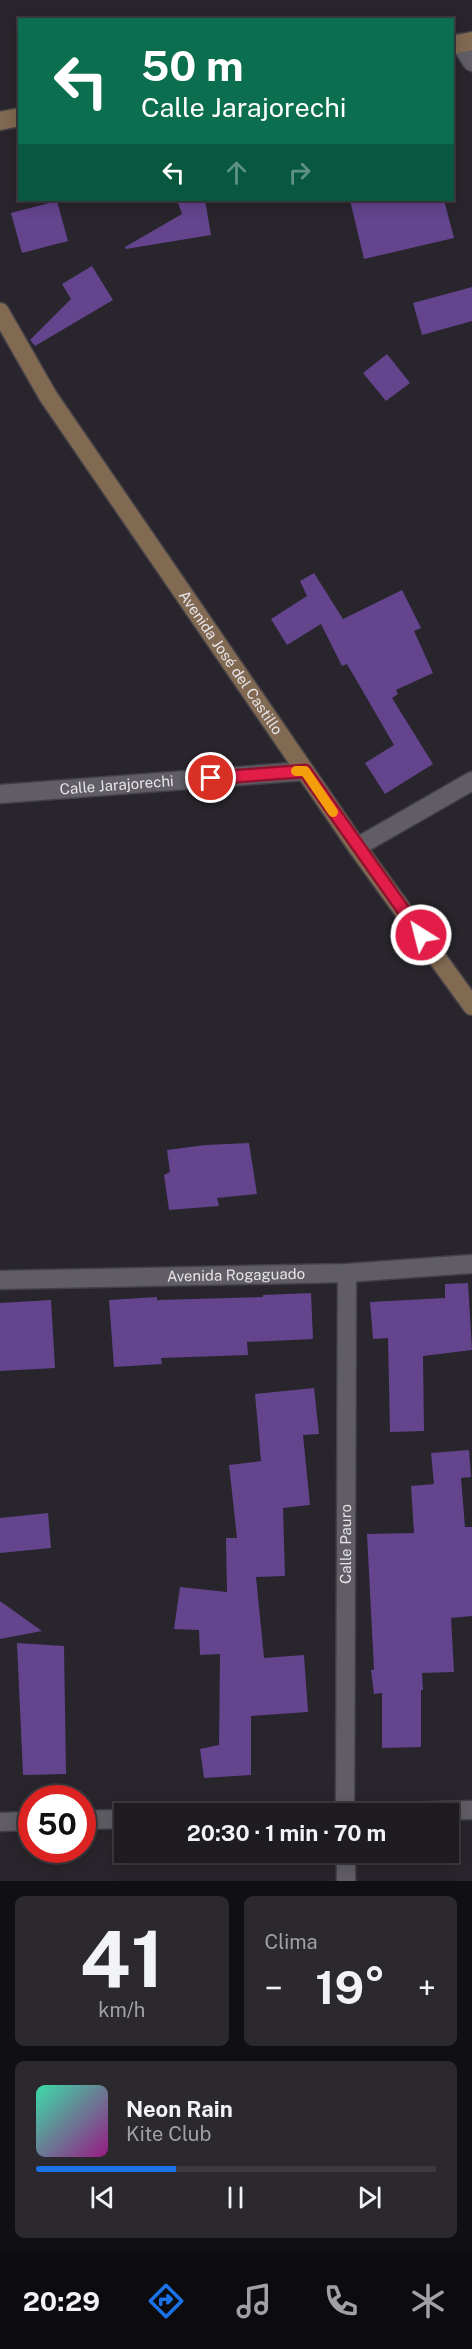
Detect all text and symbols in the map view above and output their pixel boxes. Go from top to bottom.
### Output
text: 50 m [141,41,244,90]
icon: left [42,42,120,120]
text: Calle Jarajorechi [141,91,346,123]
icon: left [157,156,190,189]
icon: ahead [220,156,253,189]
icon: right [283,156,316,189]
street label: Avenida José del Castillo [176,587,286,738]
pin [185,752,236,803]
icon: arrive [194,761,227,794]
street label: Calle Jarajorechi [59,772,174,797]
position arrow [389,903,453,967]
street label: Avenida Rogaguado [167,1265,305,1285]
street label: Calle Pauro [337,1504,354,1584]
speed limit sign: 50 [18,1785,96,1863]
text: 20:30 · 1 min · 70 m [187,1820,386,1846]
text: 41 [79,1913,164,2005]
text: Clima [265,1930,318,1954]
text: 19° [315,1961,385,2014]
text: − [265,1969,283,2007]
text: + [418,1969,436,2007]
text: km/h [98,1998,145,2022]
text: Neon Rain [126,2096,233,2122]
text: Kite Club [126,2122,211,2146]
icon: previous [86,2181,119,2214]
icon: pause [219,2181,252,2214]
icon: next [353,2181,386,2214]
icon: directions [145,2280,187,2322]
icon: music [233,2280,275,2322]
icon: phone [320,2280,362,2322]
icon: climate [407,2280,449,2322]
text: 20:29 [23,2285,100,2317]

